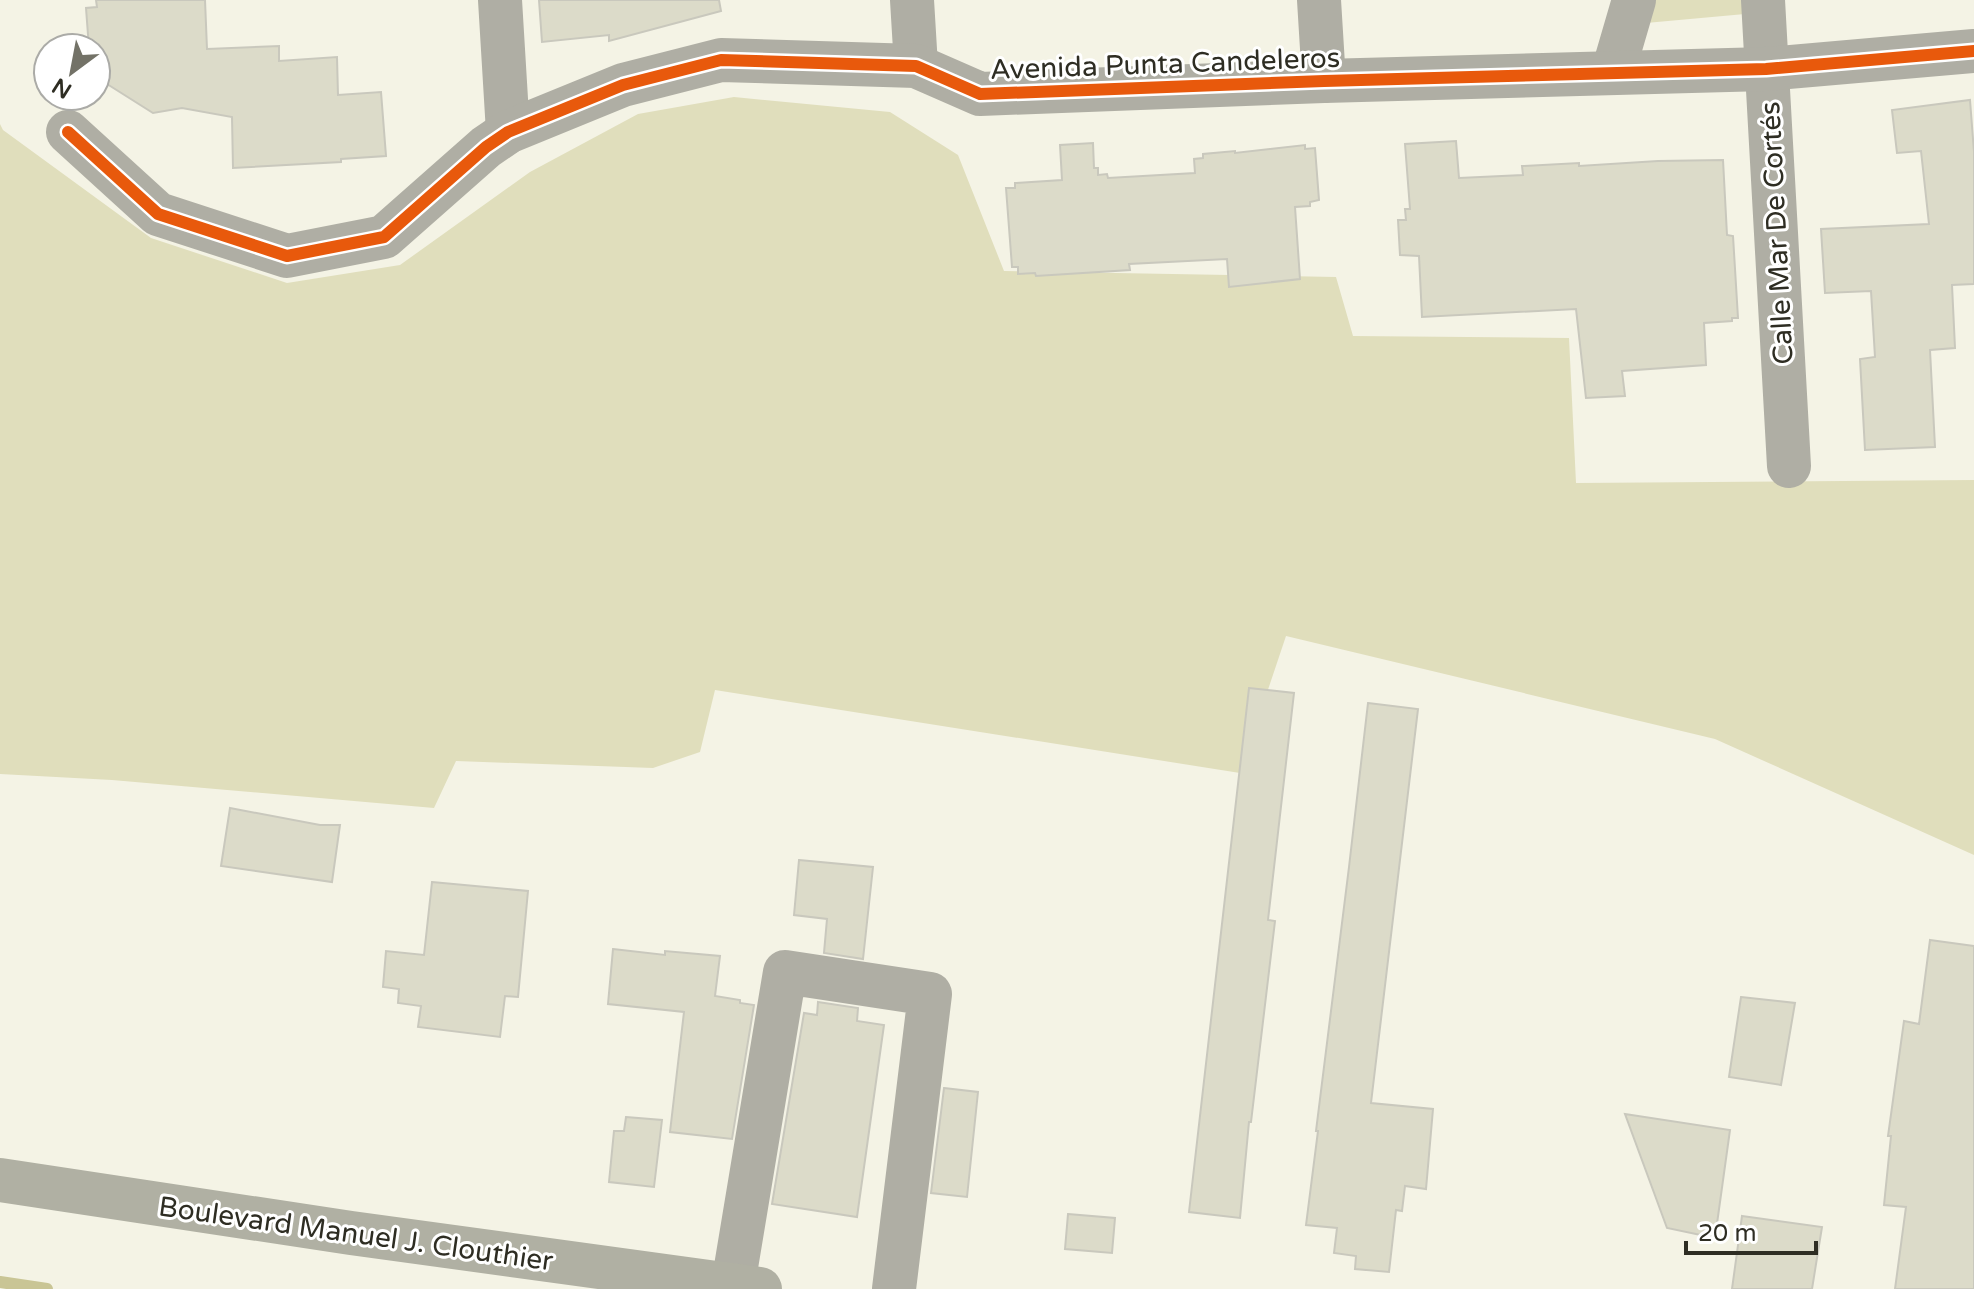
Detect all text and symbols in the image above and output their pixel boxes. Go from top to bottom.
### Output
north arrow [32,32,112,112]
street label: Avenida Punta Candeleros [989,41,1341,87]
text: N [48,72,76,104]
street label: Calle Mar De Cortés [1753,101,1801,365]
street label: Boulevard Manuel J. Clouthier [156,1189,556,1279]
scale bar [1686,1205,1816,1255]
text: 20 m [1698,1219,1756,1248]

